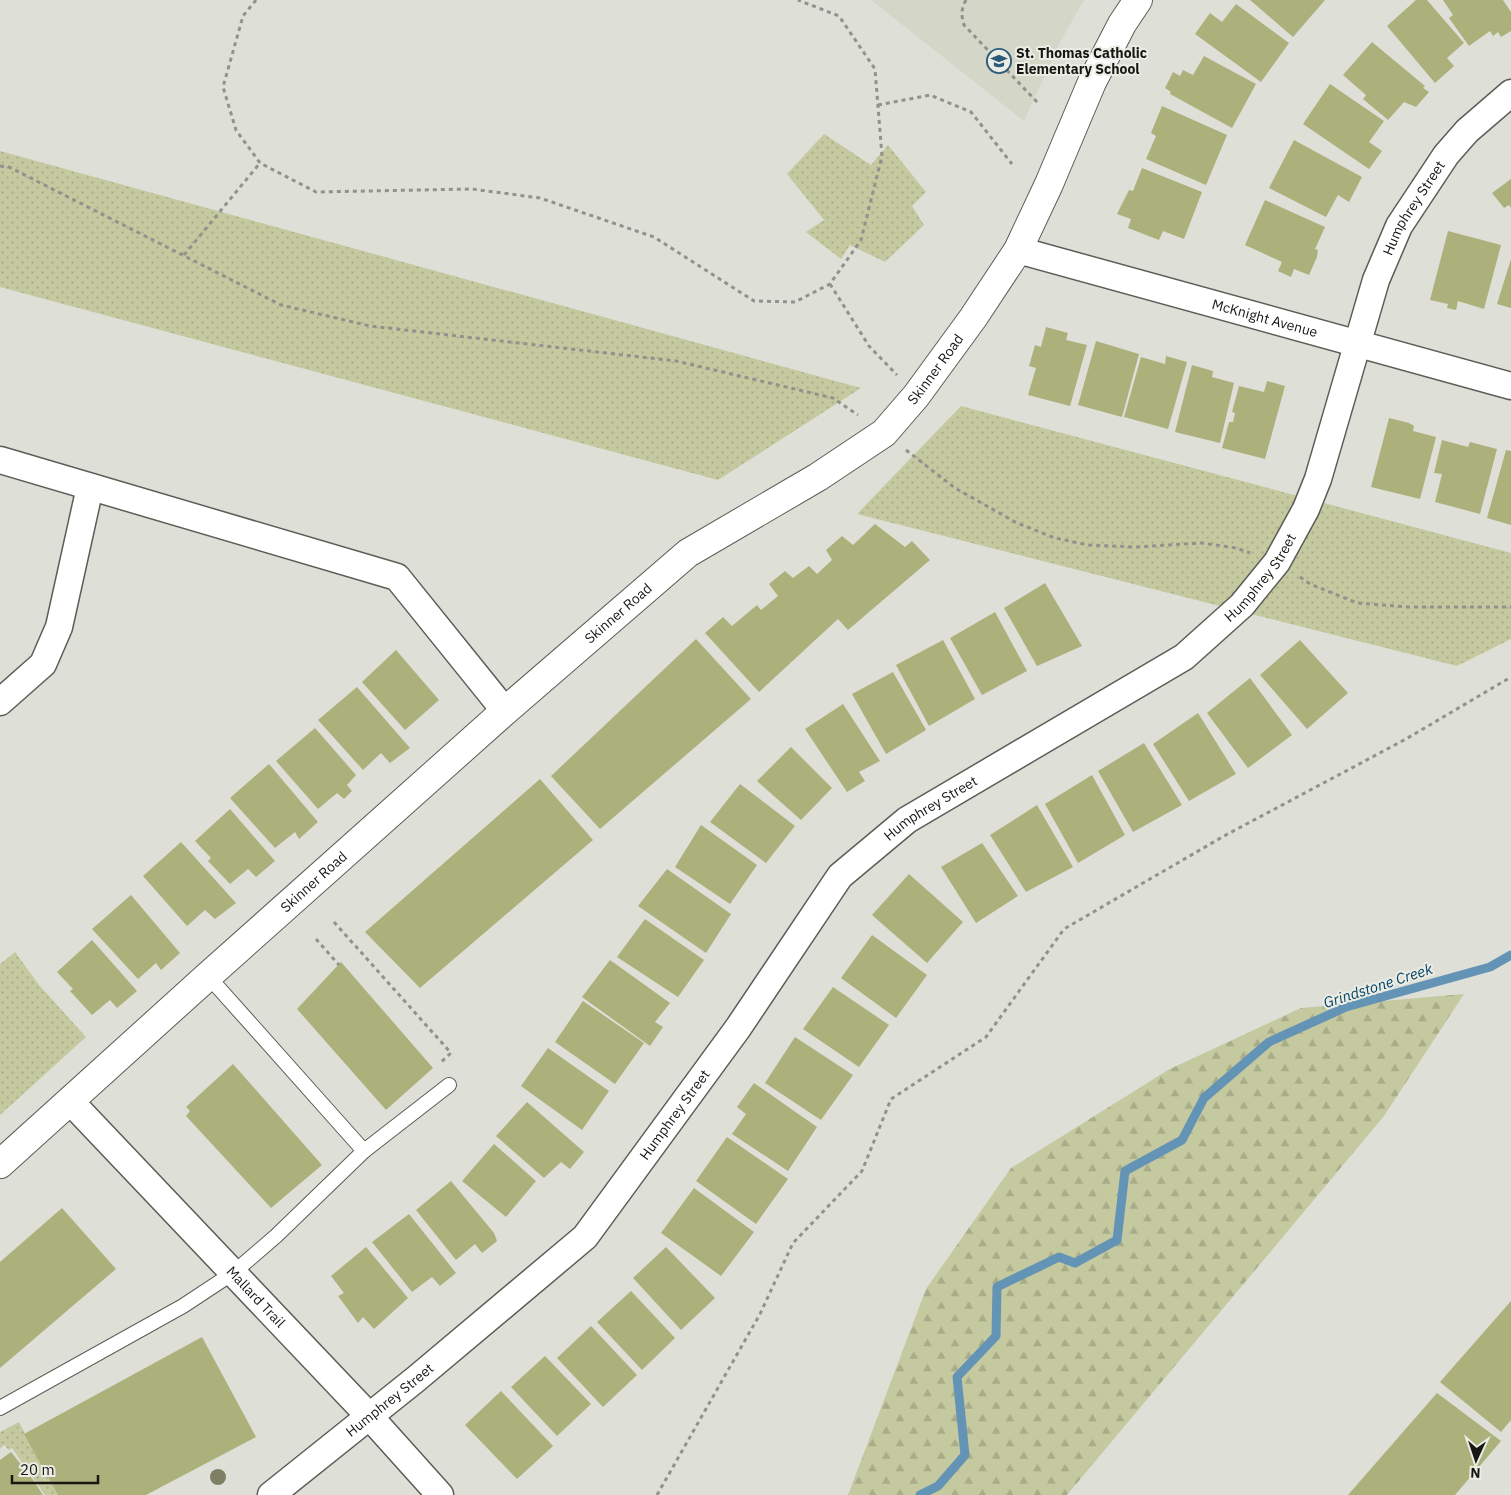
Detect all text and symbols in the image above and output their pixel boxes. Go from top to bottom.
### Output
place label: St. Thomas Catholic Elementary School [1016,44,1147,78]
school or university icon: St. Thomas Catholic Elementary School [986,48,1012,74]
street label: Humphrey Street [1379,157,1449,258]
street label: McKnight Avenue [1210,295,1320,341]
street label: Skinner Road [904,330,967,408]
street label: Humphrey Street [1220,530,1300,626]
street label: Skinner Road [581,579,656,647]
street label: Humphrey Street [880,772,981,845]
street label: Skinner Road [277,847,351,916]
water label: Grindstone Creek [1321,959,1435,1012]
street label: Humphrey Street [635,1066,714,1163]
street label: Mallard Trail [223,1262,289,1331]
street label: Humphrey Street [342,1359,437,1441]
north arrow [1451,1435,1501,1485]
scale bar [12,1452,99,1484]
text: 20 m [20,1460,55,1479]
text: N [1470,1464,1481,1482]

